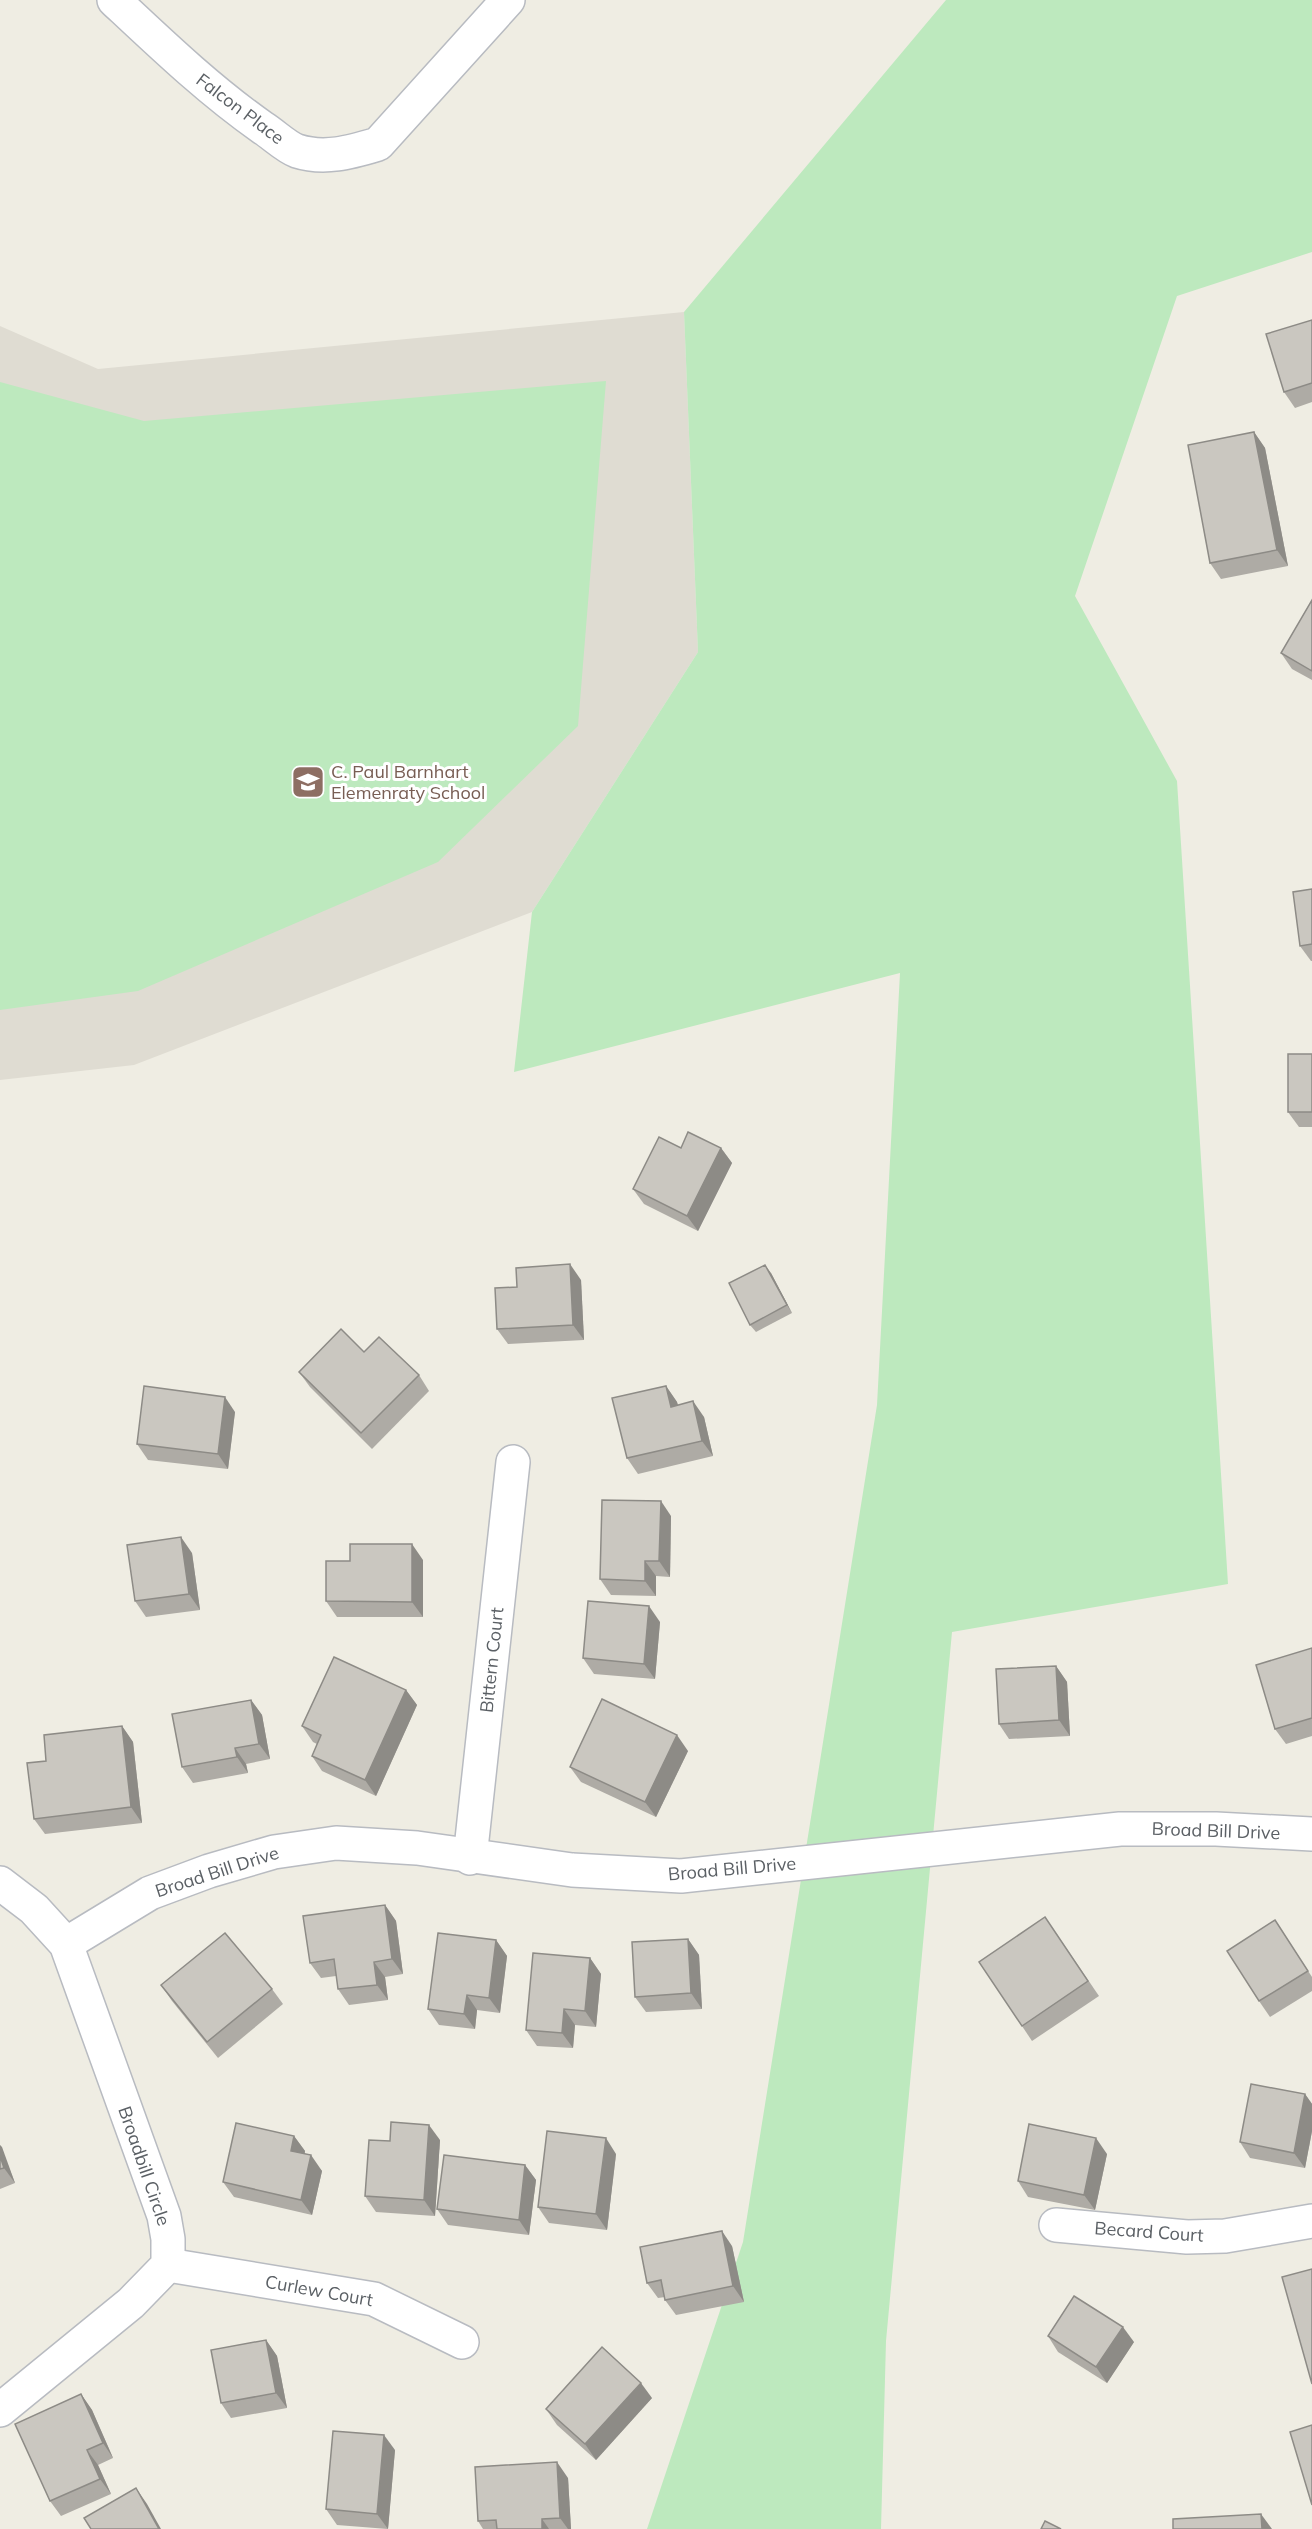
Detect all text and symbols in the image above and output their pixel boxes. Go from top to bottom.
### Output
street label: Falcon Place [192,68,289,149]
place label: C. Paul Barnhart Elemenraty School [331,760,485,804]
school or university icon: C. Paul Barnhart Elemenraty School [290,764,326,800]
street label: Bittern Court [475,1606,508,1714]
street label: Broad Bill Drive [1151,1817,1281,1844]
street label: Broad Bill Drive [152,1841,282,1902]
street label: Broad Bill Drive [667,1851,797,1886]
street label: Broadbill Circle [113,2103,176,2229]
street label: Becard Court [1094,2216,1204,2247]
street label: Curlew Court [263,2270,375,2311]

